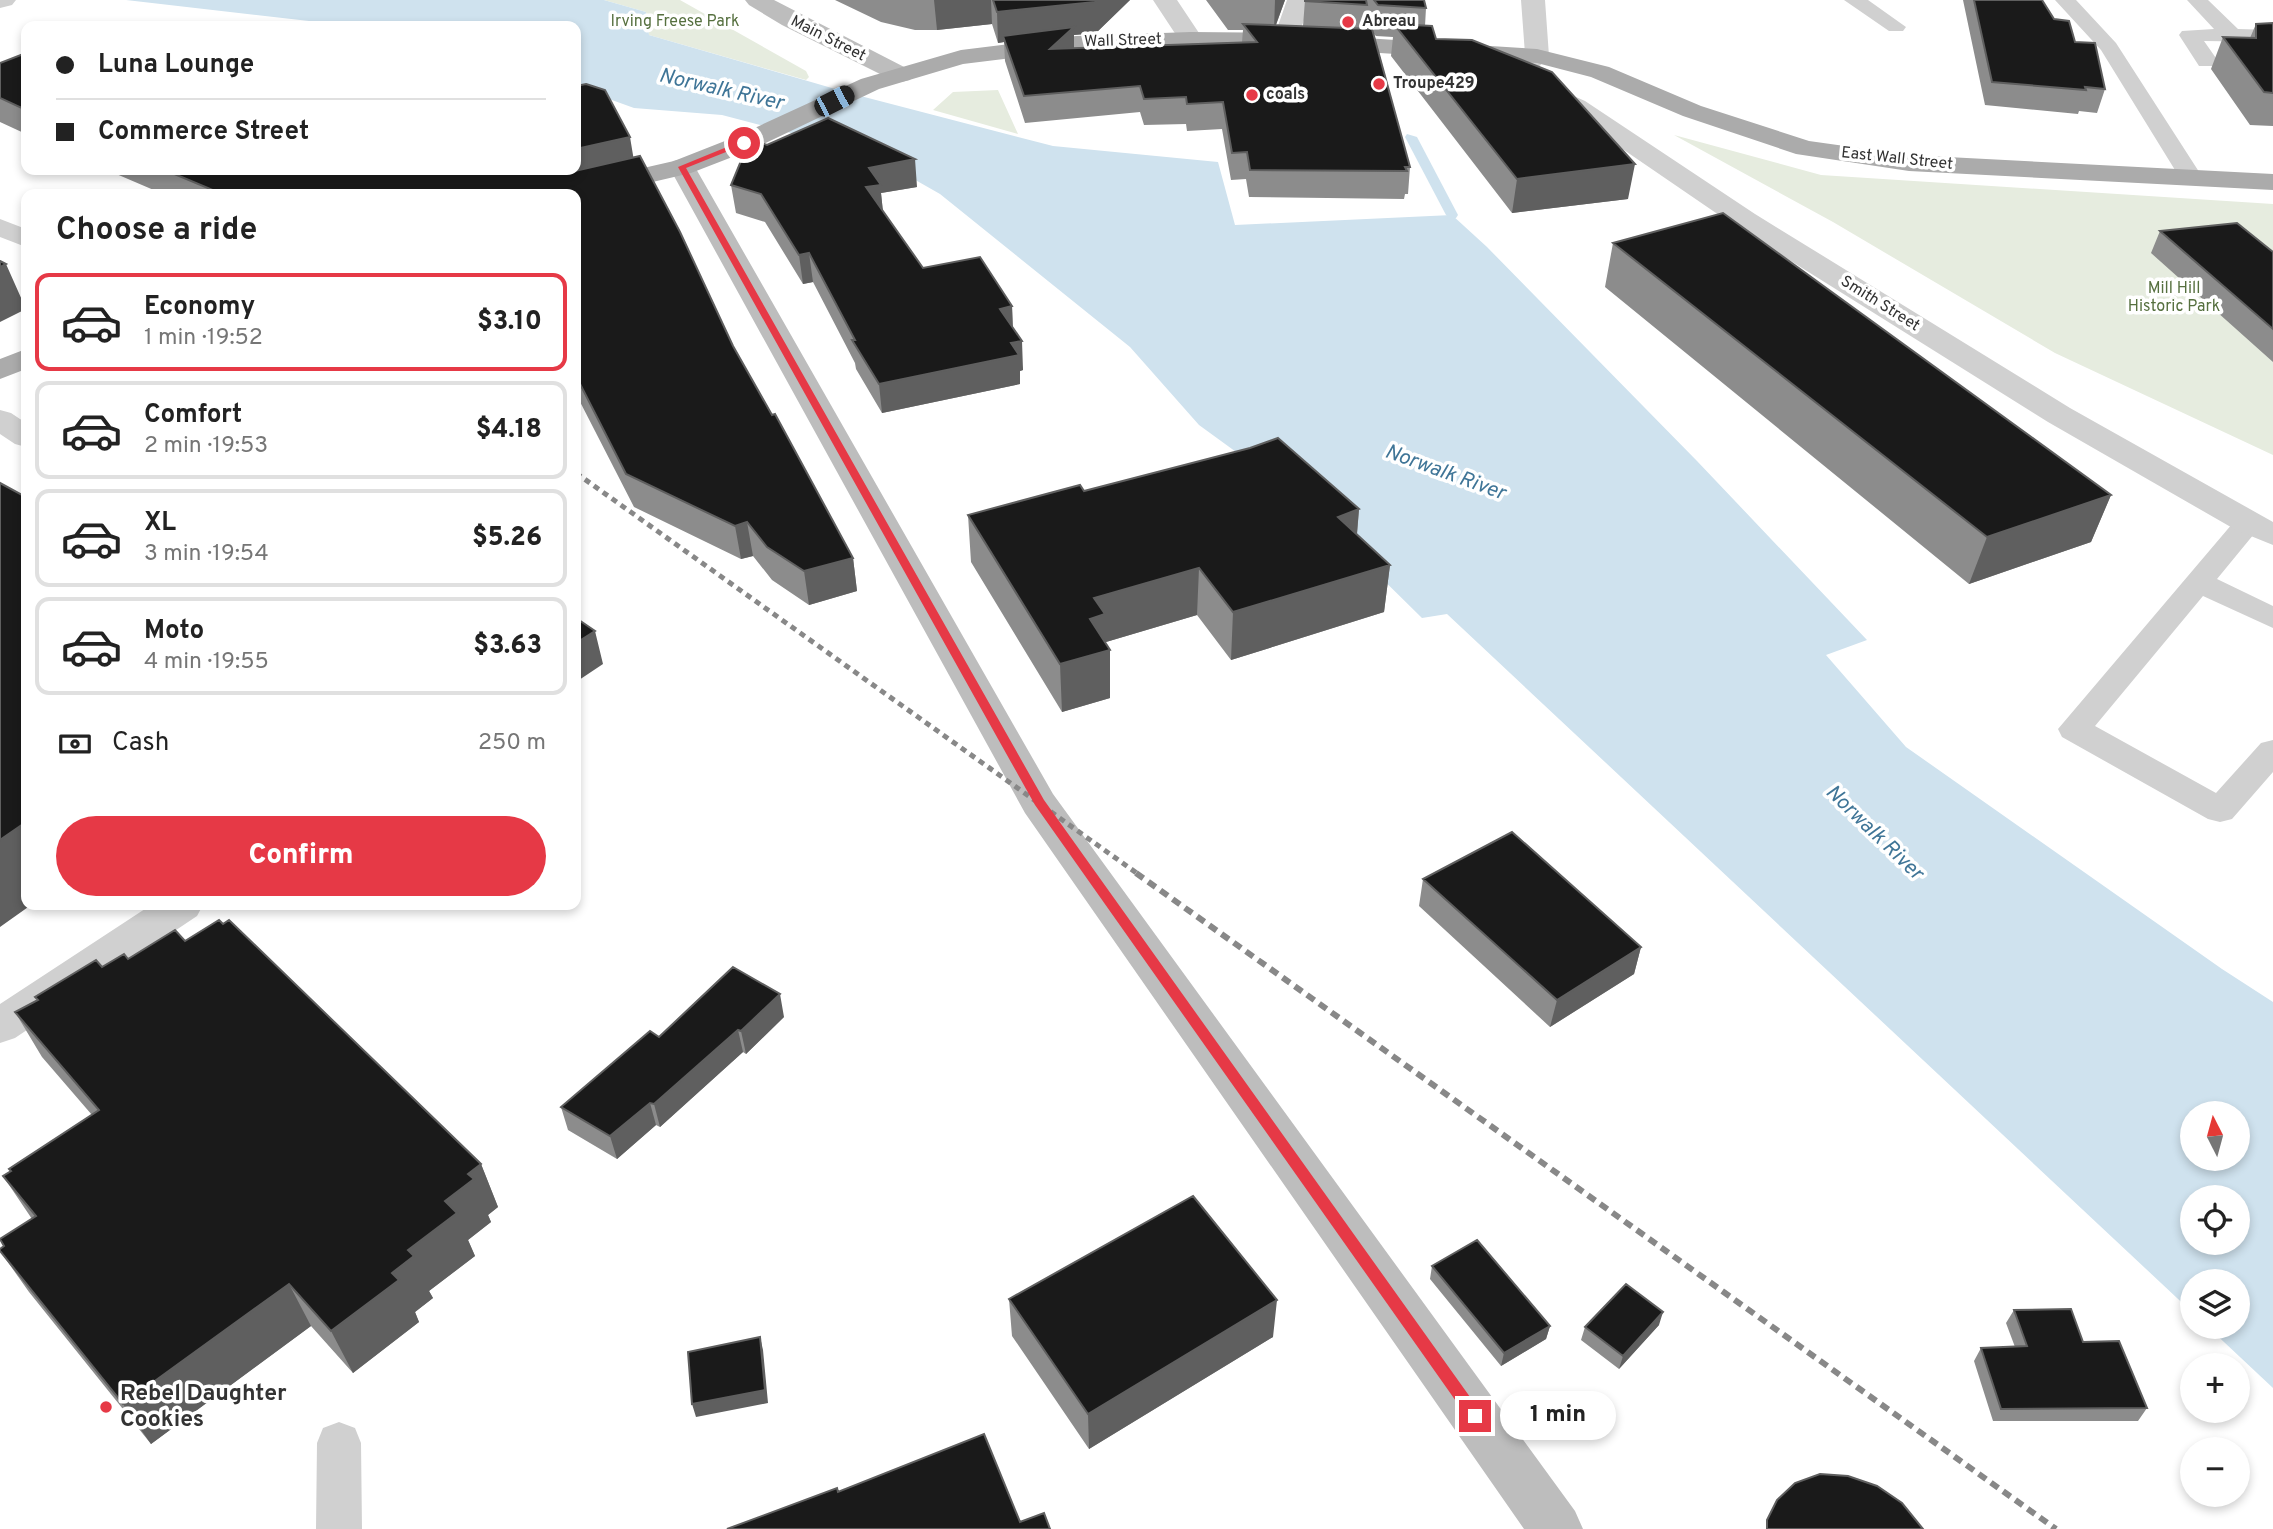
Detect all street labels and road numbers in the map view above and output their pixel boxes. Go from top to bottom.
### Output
street label: Main Street [787,12,869,66]
street label: Wall Street [1084,30,1162,52]
street label: East Wall Street [1840,143,1954,175]
street label: Smith Street [1837,272,1923,336]

